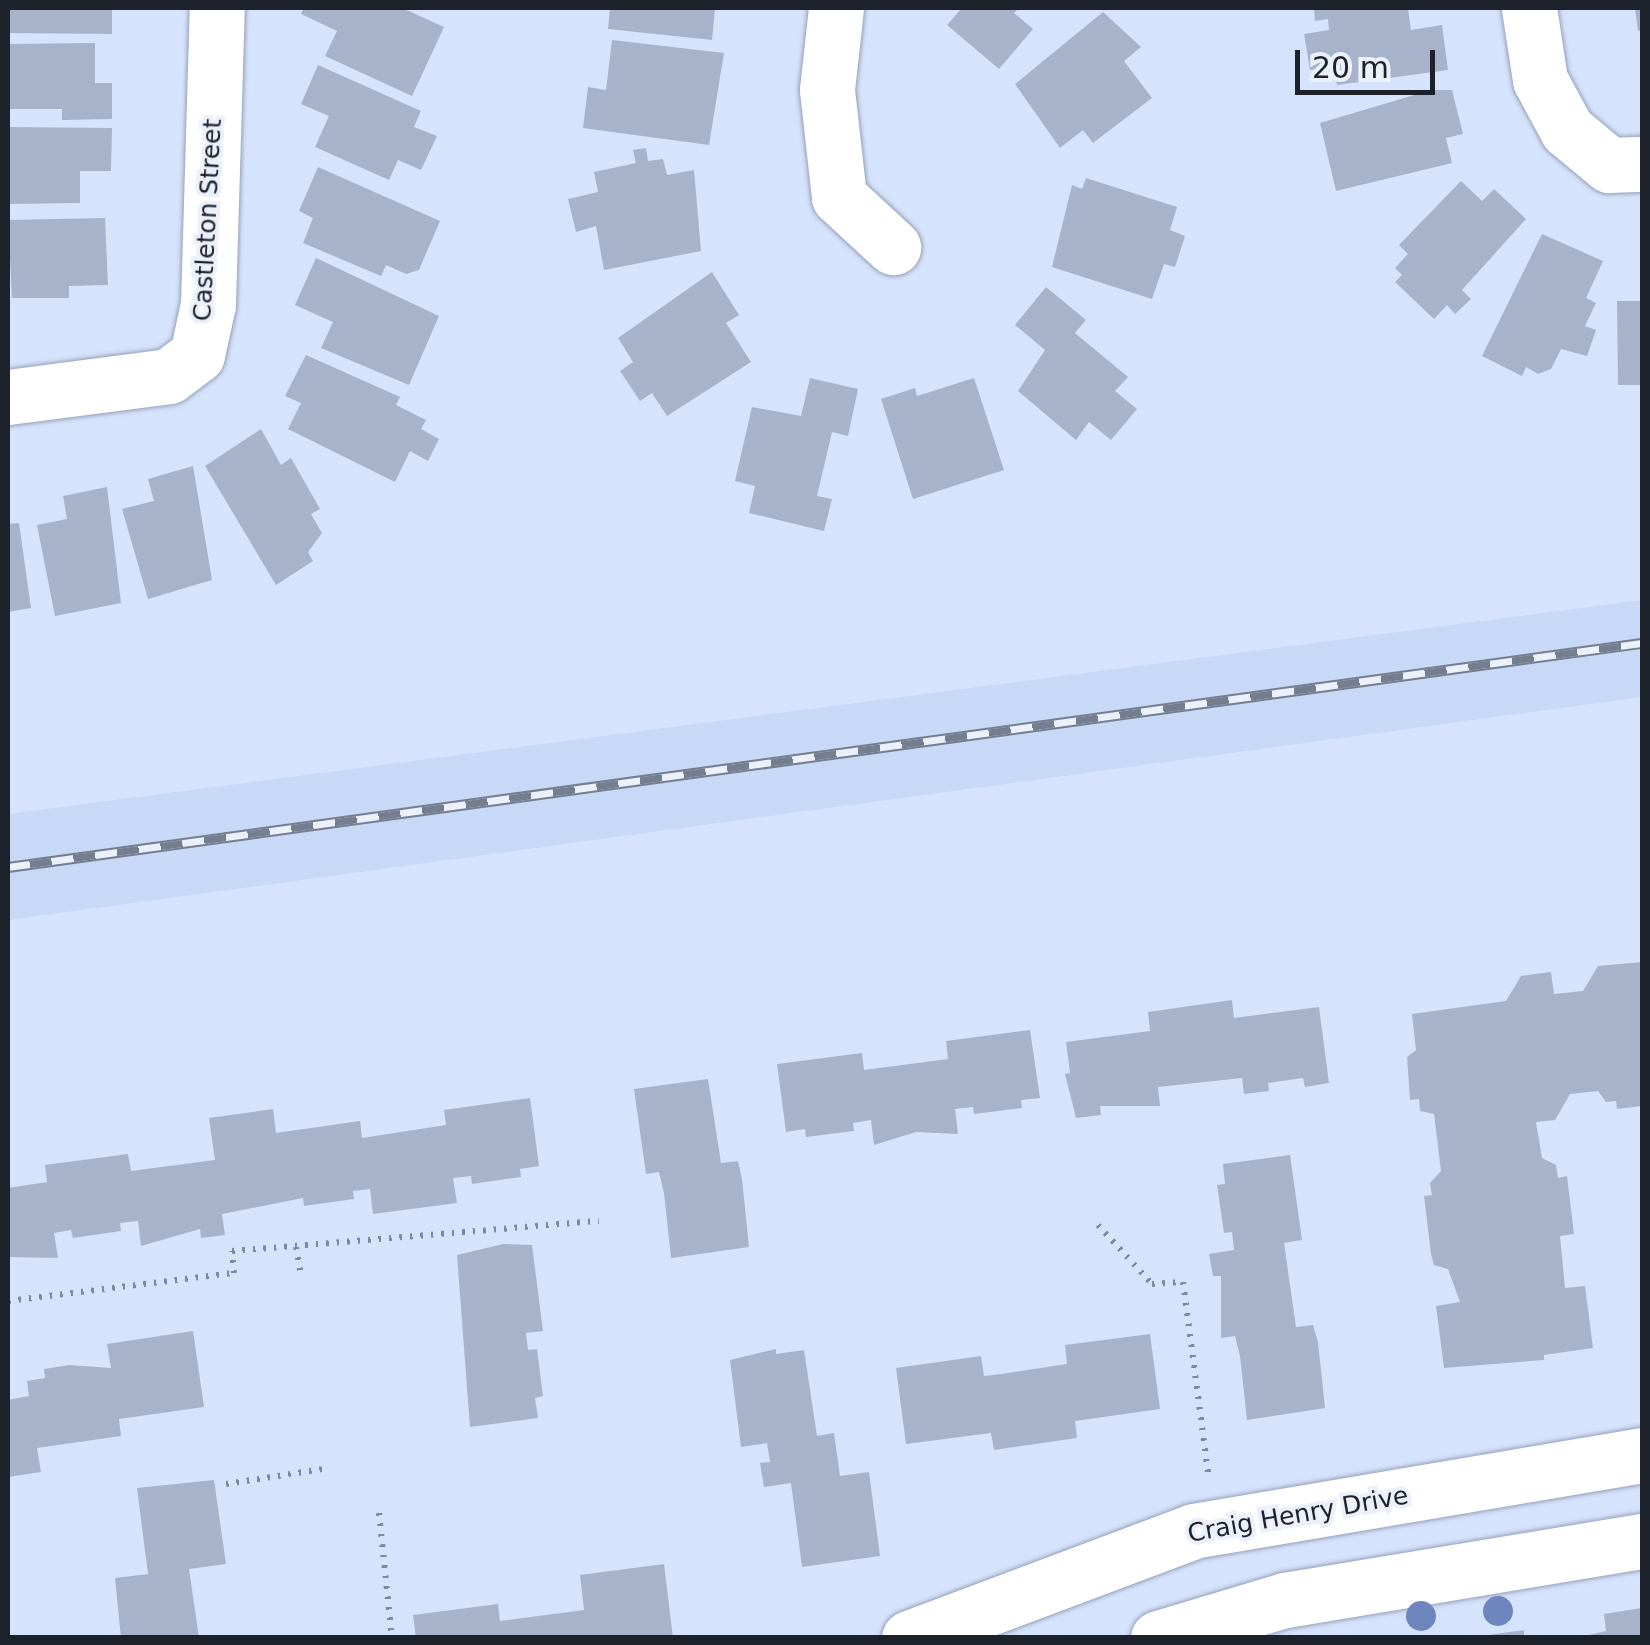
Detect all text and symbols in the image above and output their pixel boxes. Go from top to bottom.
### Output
scale bar [1300,30,1440,92]
text: 20 m [1312,50,1389,85]
street label: Castleton Street [188,118,228,322]
street label: Craig Henry Drive [1185,1481,1411,1549]

